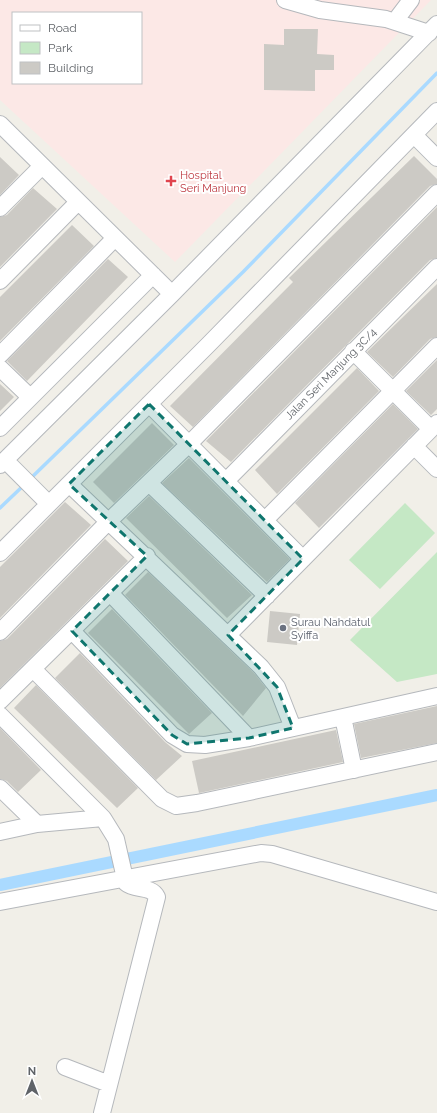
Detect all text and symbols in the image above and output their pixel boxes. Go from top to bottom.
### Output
legend [12,12,142,84]
text: Road [48,21,77,35]
text: Park [48,41,73,55]
text: Building [48,61,94,75]
place label: Hospital Seri Manjung [180,169,246,195]
marker: Hospital Seri Manjung [165,175,177,187]
street label: Jalan Seri Manjung 3C/4 [283,326,379,422]
place label: Surau Nahdatul Syiffa [291,616,370,642]
marker: Surau Nahdatul Syiffa [278,623,288,633]
north arrow [12,1061,52,1101]
text: N [28,1065,36,1078]

